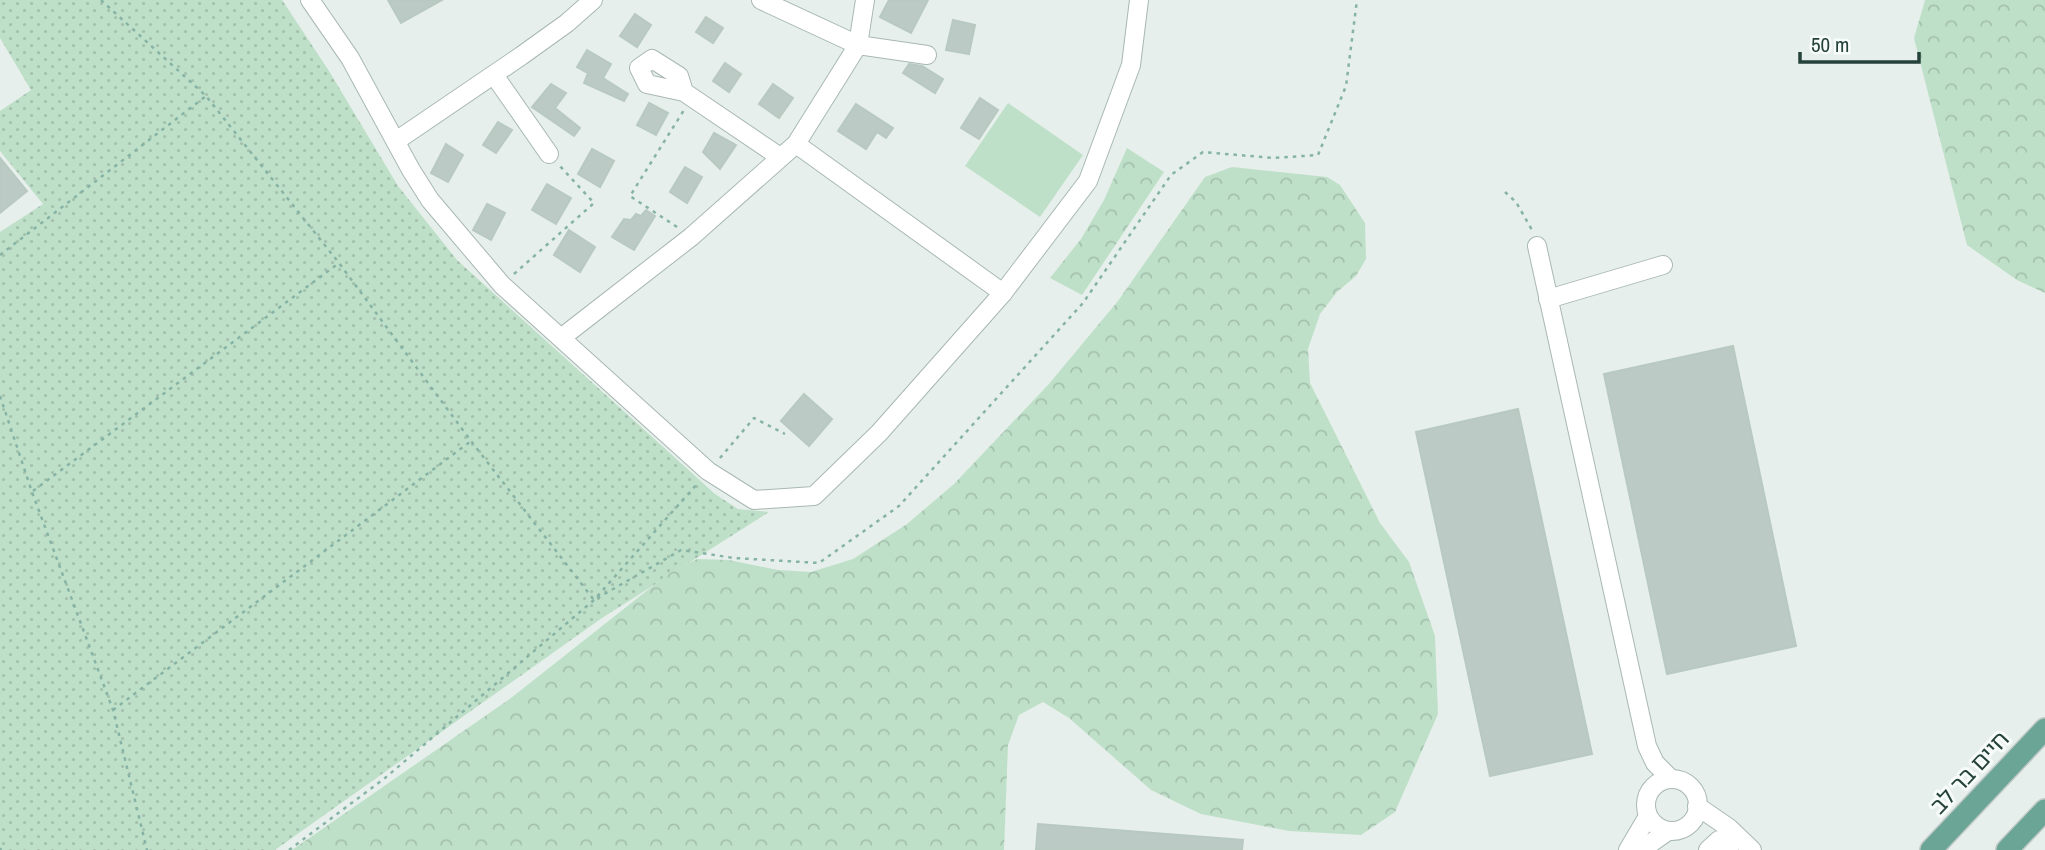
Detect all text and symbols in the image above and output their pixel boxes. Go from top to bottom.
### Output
scale bar [1800,21,1919,65]
text: 50 m [1811,30,1849,59]
street label: חיים בר לב [1922,724,2016,820]

